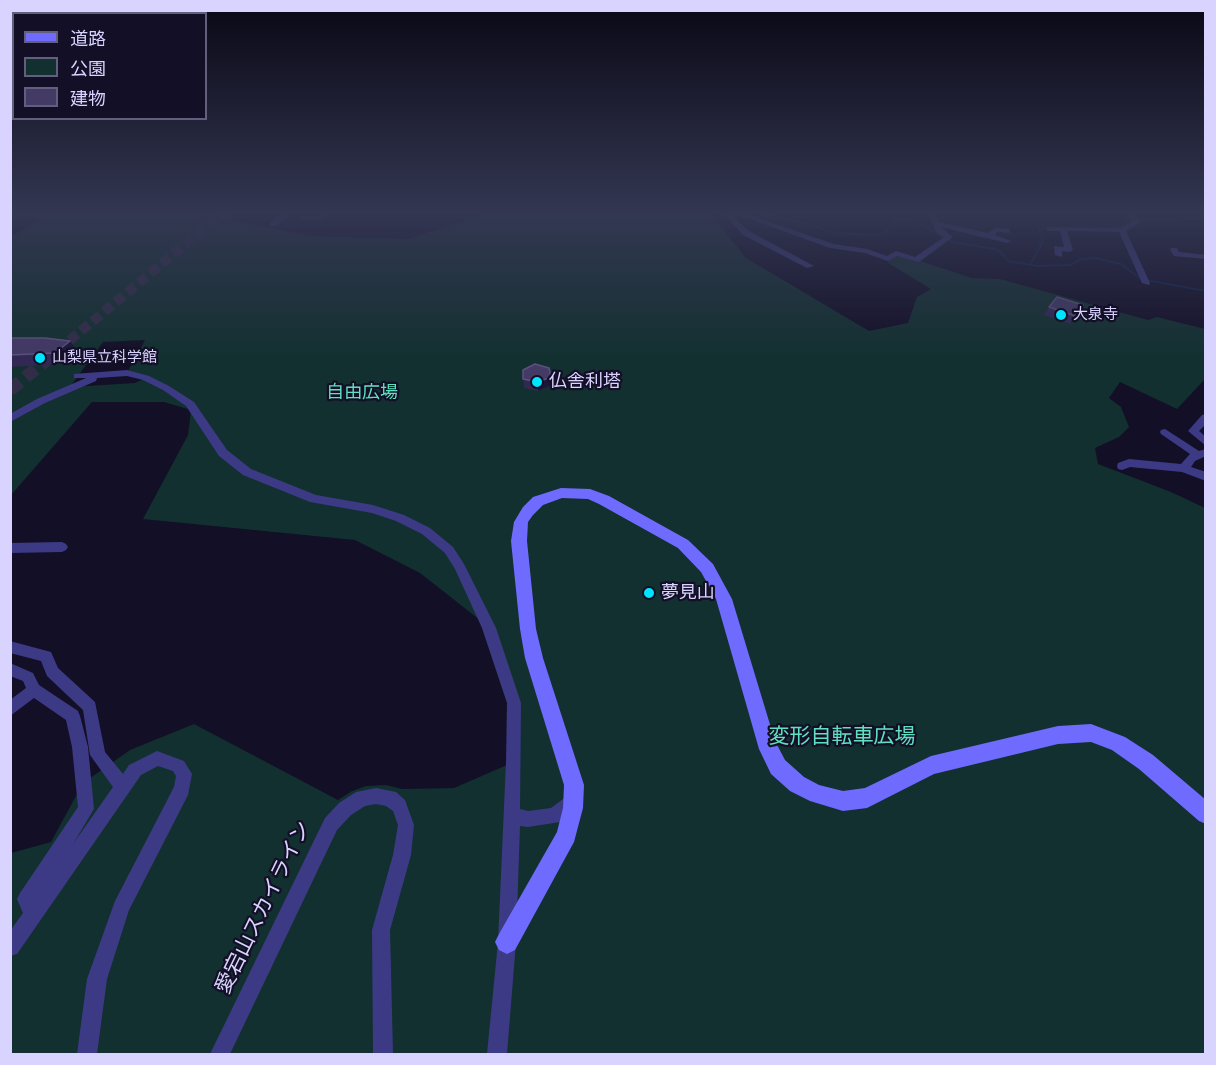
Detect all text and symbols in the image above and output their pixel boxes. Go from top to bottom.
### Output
legend [12,12,207,120]
text: 道路 [70,28,106,50]
text: 公園 [70,58,106,80]
text: 建物 [70,88,106,110]
place label: 大泉寺 [1073,306,1118,324]
marker: 大泉寺 [1054,308,1068,322]
place label: 山梨県立科学館 [52,349,157,367]
marker: 山梨県立科学館 [33,351,47,365]
place label: 仏舎利塔 [549,371,621,393]
marker: 仏舎利塔 [530,375,544,389]
park label: 自由広場 [326,382,398,404]
place label: 夢見山 [661,582,715,604]
marker: 夢見山 [642,586,656,600]
park label: 変形自転車広場 [769,724,915,750]
street label: 愛宕山スカイライン [211,818,317,998]

